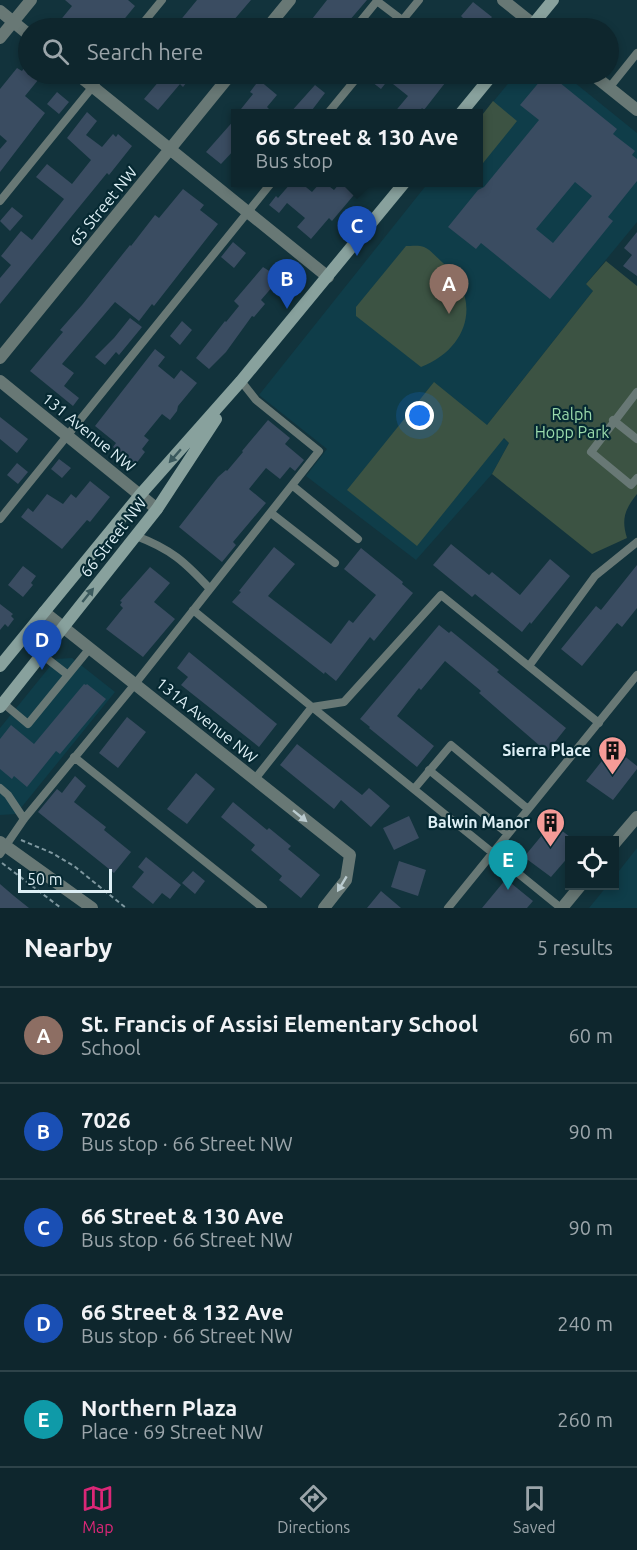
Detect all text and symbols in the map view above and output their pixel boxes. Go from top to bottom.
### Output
search box [18,18,619,84]
icon: search [39,35,72,68]
text: Search here [87,39,203,64]
popup [231,109,483,187]
text: 66 Street & 130 Ave [256,124,458,149]
text: Bus stop [256,149,333,172]
street label: 65 Street NW [66,163,140,249]
pin: C [338,206,376,256]
pin: B [268,260,306,309]
pin: A [430,264,468,314]
street label: 131 Avenue NW [39,389,139,475]
your location [405,401,434,430]
park label: Ralph Hopp Park [535,405,609,441]
one-way arrow [169,448,182,463]
street label: 66 Street NW [76,493,150,580]
one-way arrow [82,587,95,603]
pin: D [22,620,62,670]
street label: 131A Avenue NW [153,674,261,766]
building icon: Sierra Place [596,734,628,776]
place label: Sierra Place [502,741,591,759]
building icon: Balwin Manor [535,806,567,848]
one-way arrow [293,809,308,821]
place label: Balwin Manor [427,813,530,831]
map controls [565,836,619,890]
button: locate [565,836,619,890]
pin: E [488,840,528,890]
scale bar [18,866,112,893]
text: 50 m [27,870,63,888]
one-way arrow [337,875,348,892]
text: Nearby [24,933,112,962]
text: 5 results [537,936,613,959]
text: St. Francis of Assisi Elementary School [81,1011,478,1036]
text: A [36,1024,51,1047]
text: 60 m [569,1024,613,1047]
text: School [81,1036,141,1059]
text: 7026 [81,1107,131,1132]
text: B [37,1120,50,1143]
text: 90 m [569,1120,613,1143]
text: Bus stop · 66 Street NW [81,1132,293,1155]
text: 66 Street & 130 Ave [81,1203,284,1228]
text: C [37,1216,50,1239]
text: 90 m [569,1216,613,1239]
text: Bus stop · 66 Street NW [81,1228,293,1251]
text: 66 Street & 132 Ave [81,1299,284,1324]
text: D [36,1312,51,1335]
text: 240 m [557,1312,613,1335]
text: Bus stop · 66 Street NW [81,1324,293,1347]
text: Northern Plaza [81,1395,237,1420]
text: E [38,1408,49,1431]
text: 260 m [557,1408,613,1431]
text: Place · 69 Street NW [81,1420,263,1443]
tab: Map [81,1482,114,1536]
tab: Directions [277,1482,350,1536]
tab: Saved [513,1482,556,1536]

